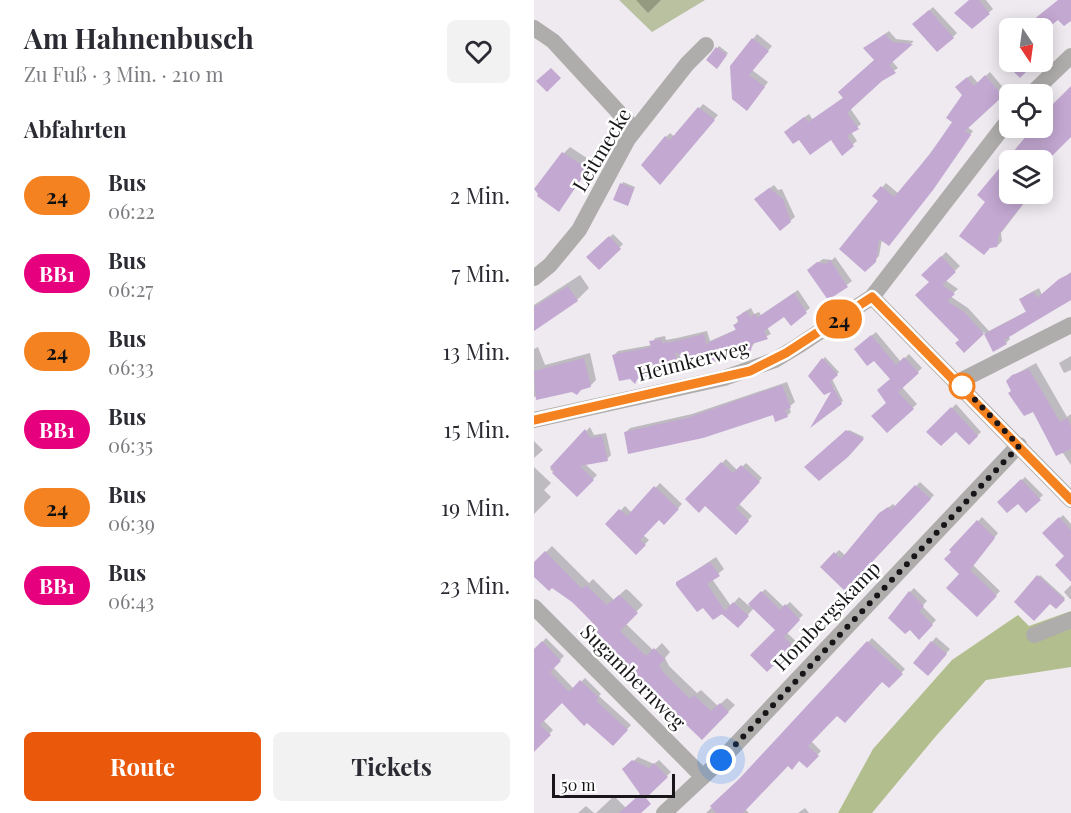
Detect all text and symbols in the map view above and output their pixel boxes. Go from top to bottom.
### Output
north arrow [999,18,1053,72]
map controls [999,18,1053,204]
text: Am Hahnenbusch [24,19,254,56]
button: heart [447,20,510,83]
text: Zu Fuß · 3 Min. · 210 m [24,60,223,87]
button: locate [999,84,1053,138]
street label: Leitmecke [565,102,636,196]
text: Abfahrten [24,114,127,144]
button: layers [999,150,1053,204]
text: Bus [108,167,146,197]
text: 2 Min. [450,180,510,210]
text: 24 [46,181,68,209]
text: 06:22 [108,197,155,224]
text: Bus [108,245,146,275]
text: 7 Min. [452,258,510,288]
text: BB1 [39,259,75,287]
text: 06:27 [108,275,153,302]
line badge: 24 [812,300,866,338]
text: 24 [828,305,850,333]
text: Bus [108,323,146,353]
street label: Heimkerweg [634,333,752,386]
text: 13 Min. [443,336,510,366]
text: 24 [46,337,68,365]
text: 06:33 [108,353,154,380]
unlabelled marker [949,373,975,399]
text: Bus [108,401,146,431]
text: 15 Min. [444,414,510,444]
text: BB1 [39,415,75,443]
text: 06:35 [108,431,153,458]
text: Bus [108,479,146,509]
text: 19 Min. [441,492,510,522]
text: 24 [46,493,68,521]
text: 06:39 [108,509,155,536]
street label: Hombergskamp [766,554,885,676]
text: Bus [108,557,146,587]
text: 23 Min. [440,570,510,600]
text: BB1 [39,571,75,599]
text: 06:43 [108,587,154,614]
street label: Sugambernweg [576,617,693,735]
button: Route [24,732,261,801]
button: Tickets [273,732,510,801]
your location [706,745,736,775]
scale bar [552,771,675,798]
text: 50 m [561,774,595,795]

